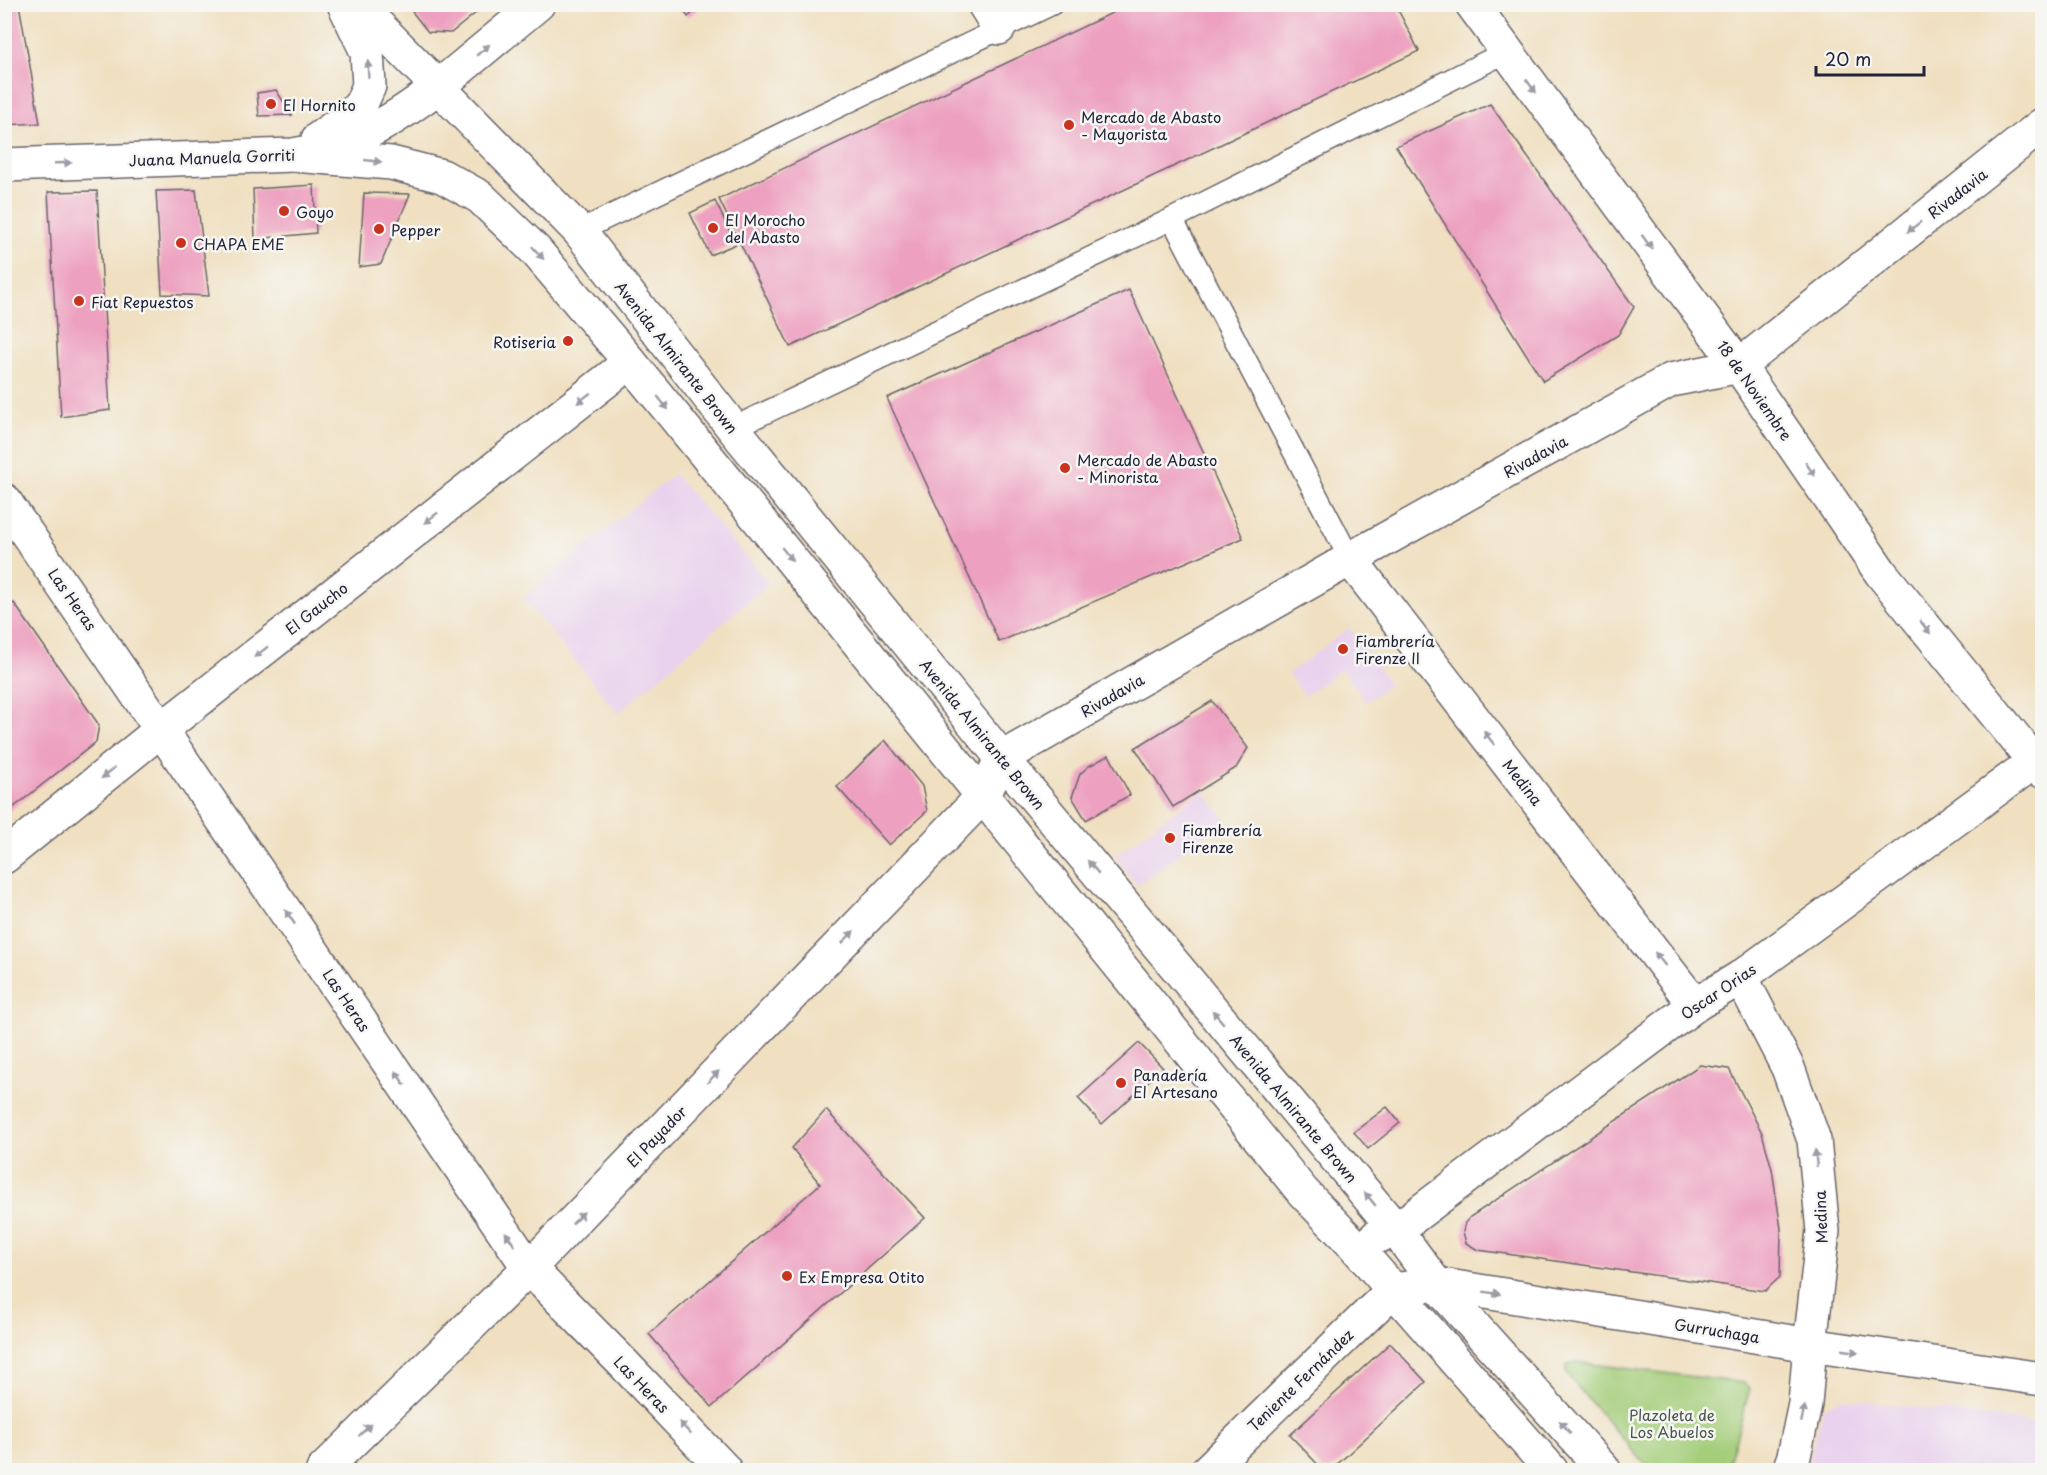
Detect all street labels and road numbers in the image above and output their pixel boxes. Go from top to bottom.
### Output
street label: Juana Manuela Gorriti [128,143,296,171]
street label: Rivadavia [1922,162,1992,224]
street label: Avenida Almirante Brown [610,276,744,438]
street label: 18 de Noviembre [1712,335,1798,445]
street label: Rivadavia [1499,429,1572,483]
street label: Las Heras [43,563,103,635]
street label: El Gaucho [280,576,352,640]
street label: Avenida Almirante Brown [915,654,1051,814]
street label: Rivadavia [1076,667,1149,723]
street label: Medina [1498,754,1549,810]
street label: Oscar Orias [1676,957,1760,1025]
street label: Las Heras [317,964,377,1036]
street label: Avenida Almirante Brown [1225,1029,1363,1187]
street label: El Payador [621,1100,691,1172]
street label: Medina [1808,1190,1832,1244]
street label: Gurruchaga [1673,1312,1762,1348]
street label: Teniente Fernández [1242,1323,1358,1437]
street label: Las Heras [609,1350,675,1418]

